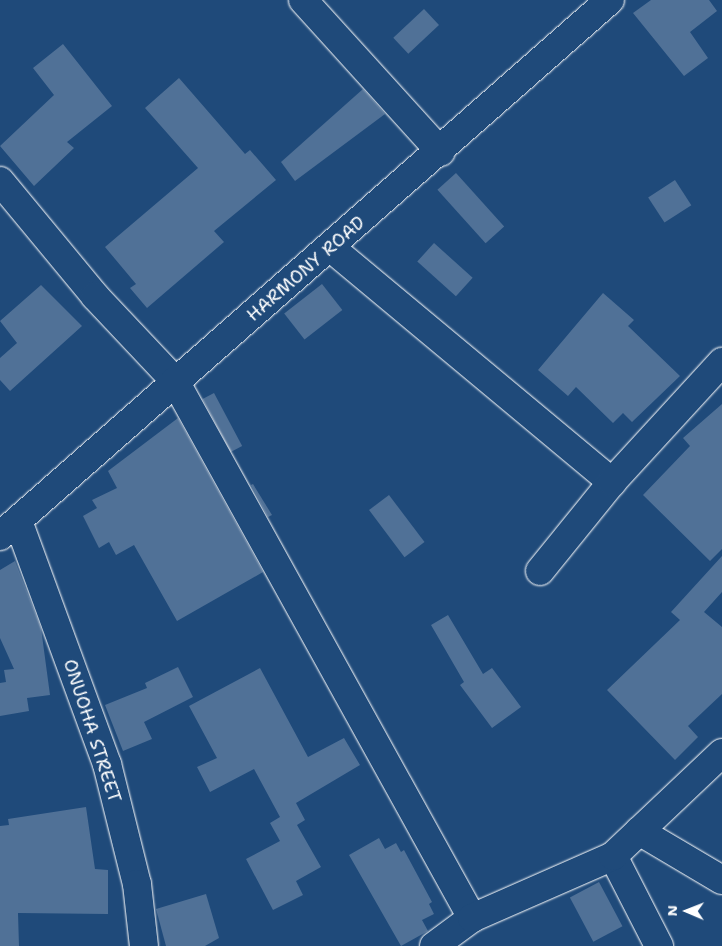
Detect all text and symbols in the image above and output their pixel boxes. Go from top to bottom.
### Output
street label: HARMONY ROAD [243,212,369,326]
street label: ONUOHA STREET [59,656,125,806]
north arrow [662,886,712,936]
text: N [663,905,681,916]

